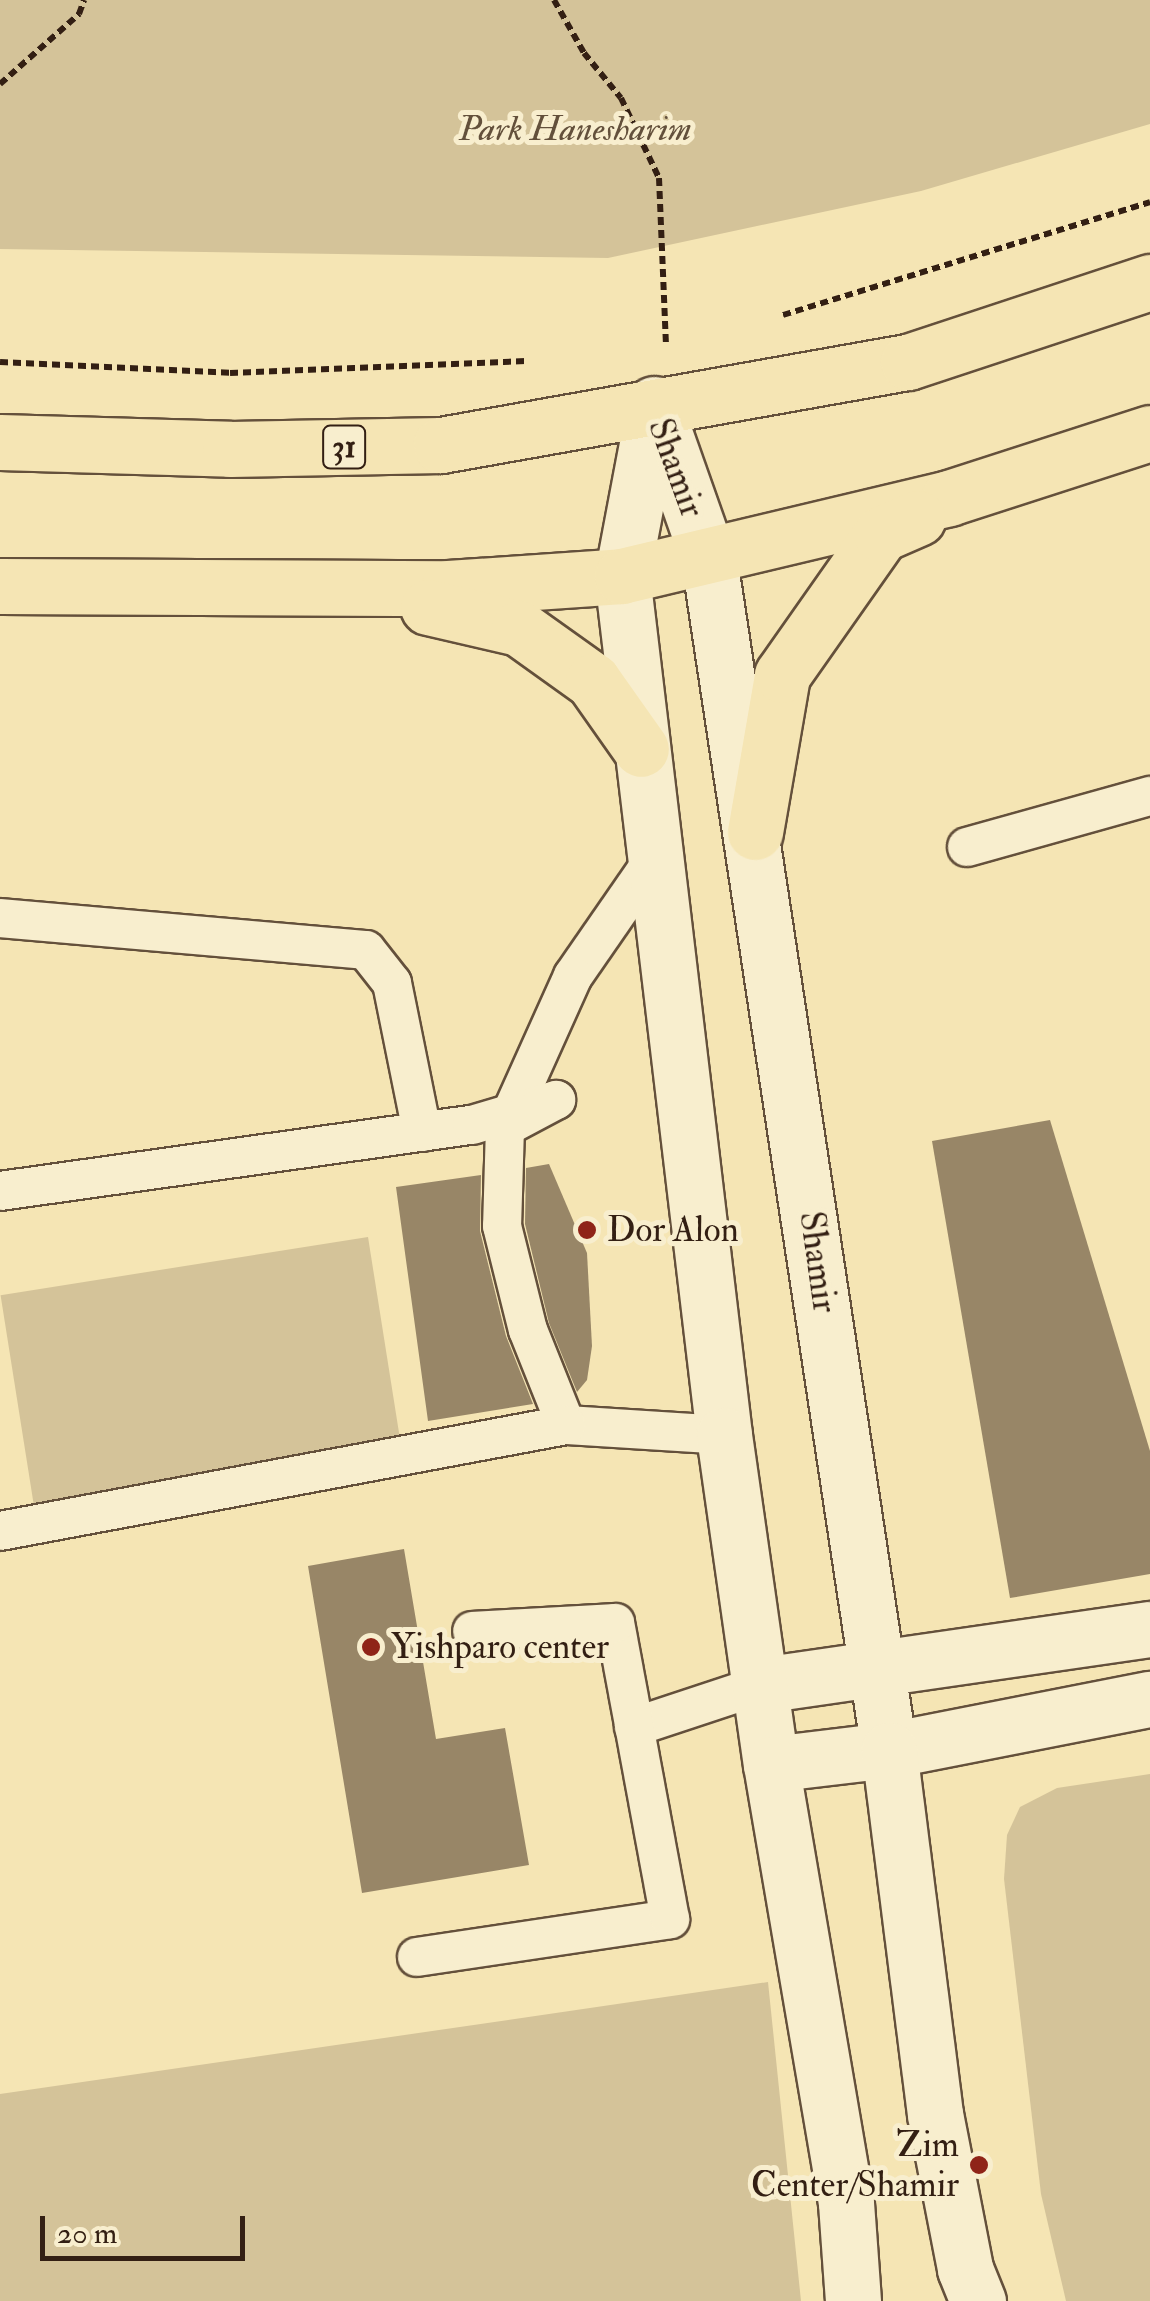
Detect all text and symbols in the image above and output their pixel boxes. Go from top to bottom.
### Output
park label: Park Hanesharim [458,108,692,150]
street label: Shamir [639,413,713,523]
road number: 31 [322,420,366,474]
place label: Dor Alon [607,1209,739,1251]
street label: Shamir [790,1209,846,1315]
marker: Dor Alon [576,1219,598,1241]
place label: Yishparo center [391,1626,609,1668]
marker: Yishparo center [360,1636,382,1658]
place label: Zim Center/Shamir [751,2124,959,2206]
marker: Zim Center/Shamir [968,2154,990,2176]
scale bar [45,2196,250,2258]
text: 20 m [57,2215,117,2252]

